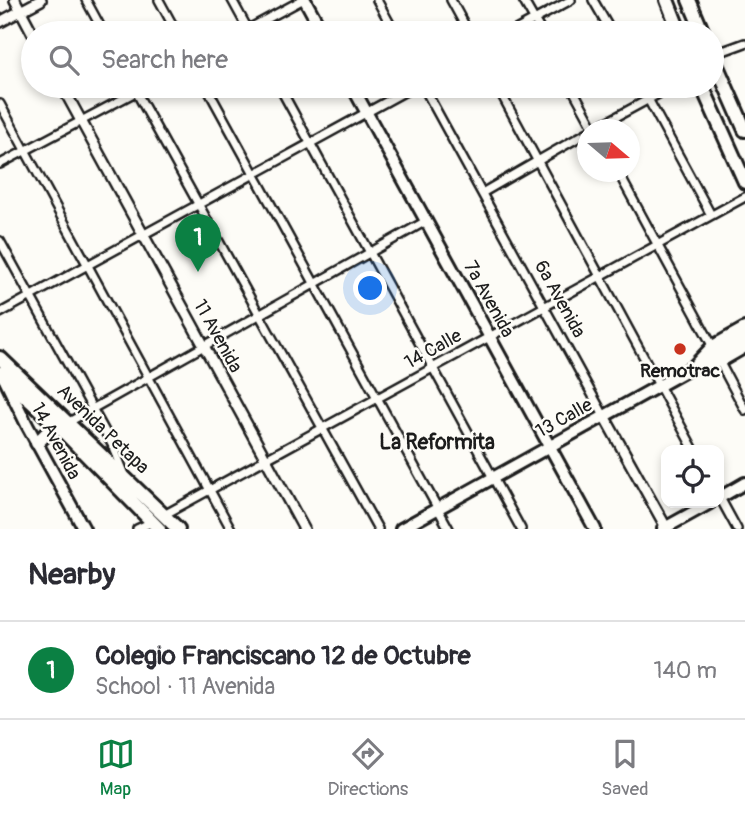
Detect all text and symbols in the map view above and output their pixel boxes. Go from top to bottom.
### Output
search box [21,21,724,98]
icon: search [45,41,83,79]
text: Search here [101,44,228,76]
north arrow [577,119,640,182]
pin: 1 [175,214,221,272]
street label: 7a Avenida [458,256,520,342]
street label: 6a Avenida [529,256,591,342]
your location [353,271,387,305]
street label: 11 Avenida [188,295,248,377]
street label: 14 Calle [400,323,466,374]
marker: Remotrac [672,341,688,357]
place label: Remotrac [640,359,720,383]
street label: Avenida Petapa [52,379,154,479]
street label: 13 Calle [531,392,597,443]
street label: 14 Avenida [26,398,86,484]
district label: La Reformita [379,429,495,456]
map controls [661,445,724,508]
button: locate [661,445,724,508]
text: Nearby [28,556,115,593]
text: Colegio Franciscano 12 de Octubre [95,640,471,672]
text: 1 [47,656,56,685]
text: 140 m [654,656,717,685]
text: School · 11 Avenida [95,672,275,701]
tab: Map [97,735,135,801]
tab: Directions [328,735,408,801]
tab: Saved [601,735,648,801]

